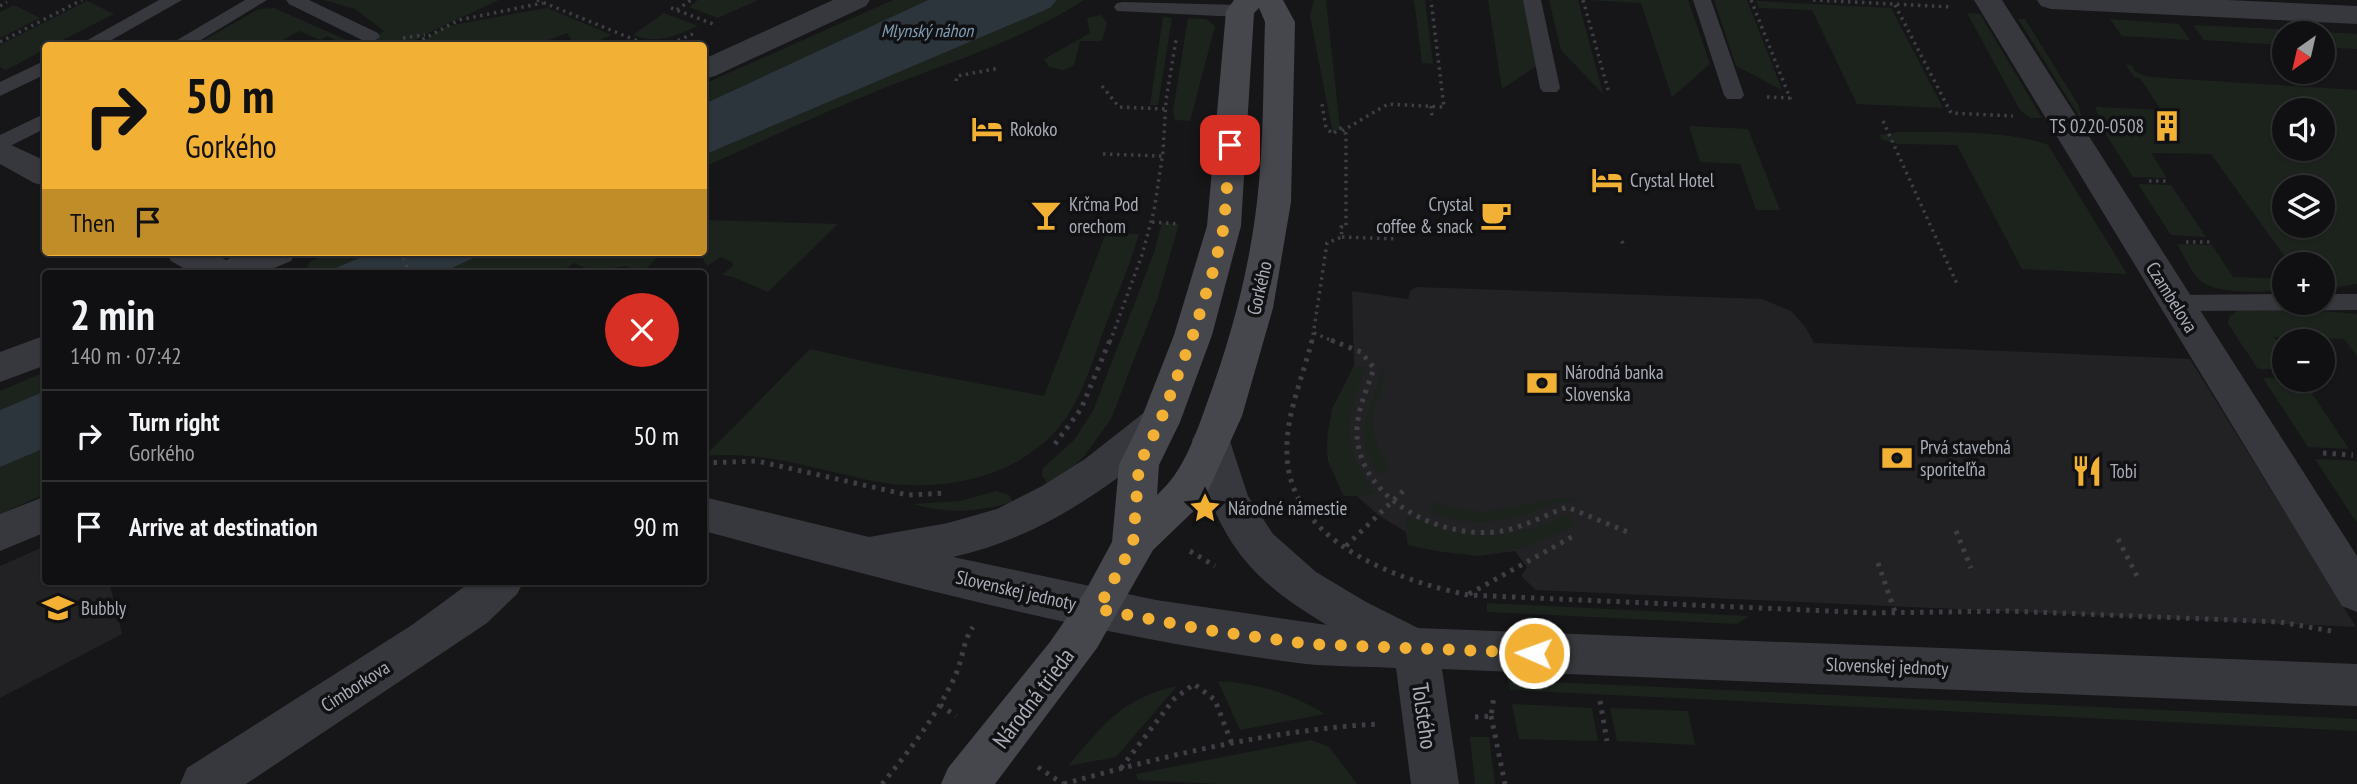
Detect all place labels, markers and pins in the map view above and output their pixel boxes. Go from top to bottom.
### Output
building icon: TS 0220-0508 [2150,109,2184,143]
hotel icon: Rokoko [970,112,1004,146]
place label: TS 0220-0508 [2049,114,2144,138]
pin [1200,115,1260,175]
place label: Rokoko [1010,117,1057,141]
hotel icon: Crystal Hotel [1590,163,1624,197]
place label: Crystal Hotel [1630,168,1715,192]
place label: Krčma Pod orechom [1069,192,1138,238]
place label: Crystal coffee & snack [1376,192,1474,238]
bar icon: Krčma Pod orechom [1029,198,1063,232]
cafe icon: Crystal coffee & snack [1479,198,1513,232]
place label: Národná banka Slovenska [1565,360,1664,406]
bank icon: Národná banka Slovenska [1525,366,1559,400]
place label: Prvá stavebná sporiteľňa [1920,435,2011,481]
bank icon: Prvá stavebná sporiteľňa [1880,441,1914,475]
restaurant icon: Tobi [2070,454,2104,488]
place label: Tobi [2110,459,2137,483]
place icon: Národné námestie [1188,491,1222,525]
place label: Národné námestie [1228,496,1348,520]
school or university icon: Bubbly [41,591,75,625]
place label: Bubbly [81,596,127,620]

